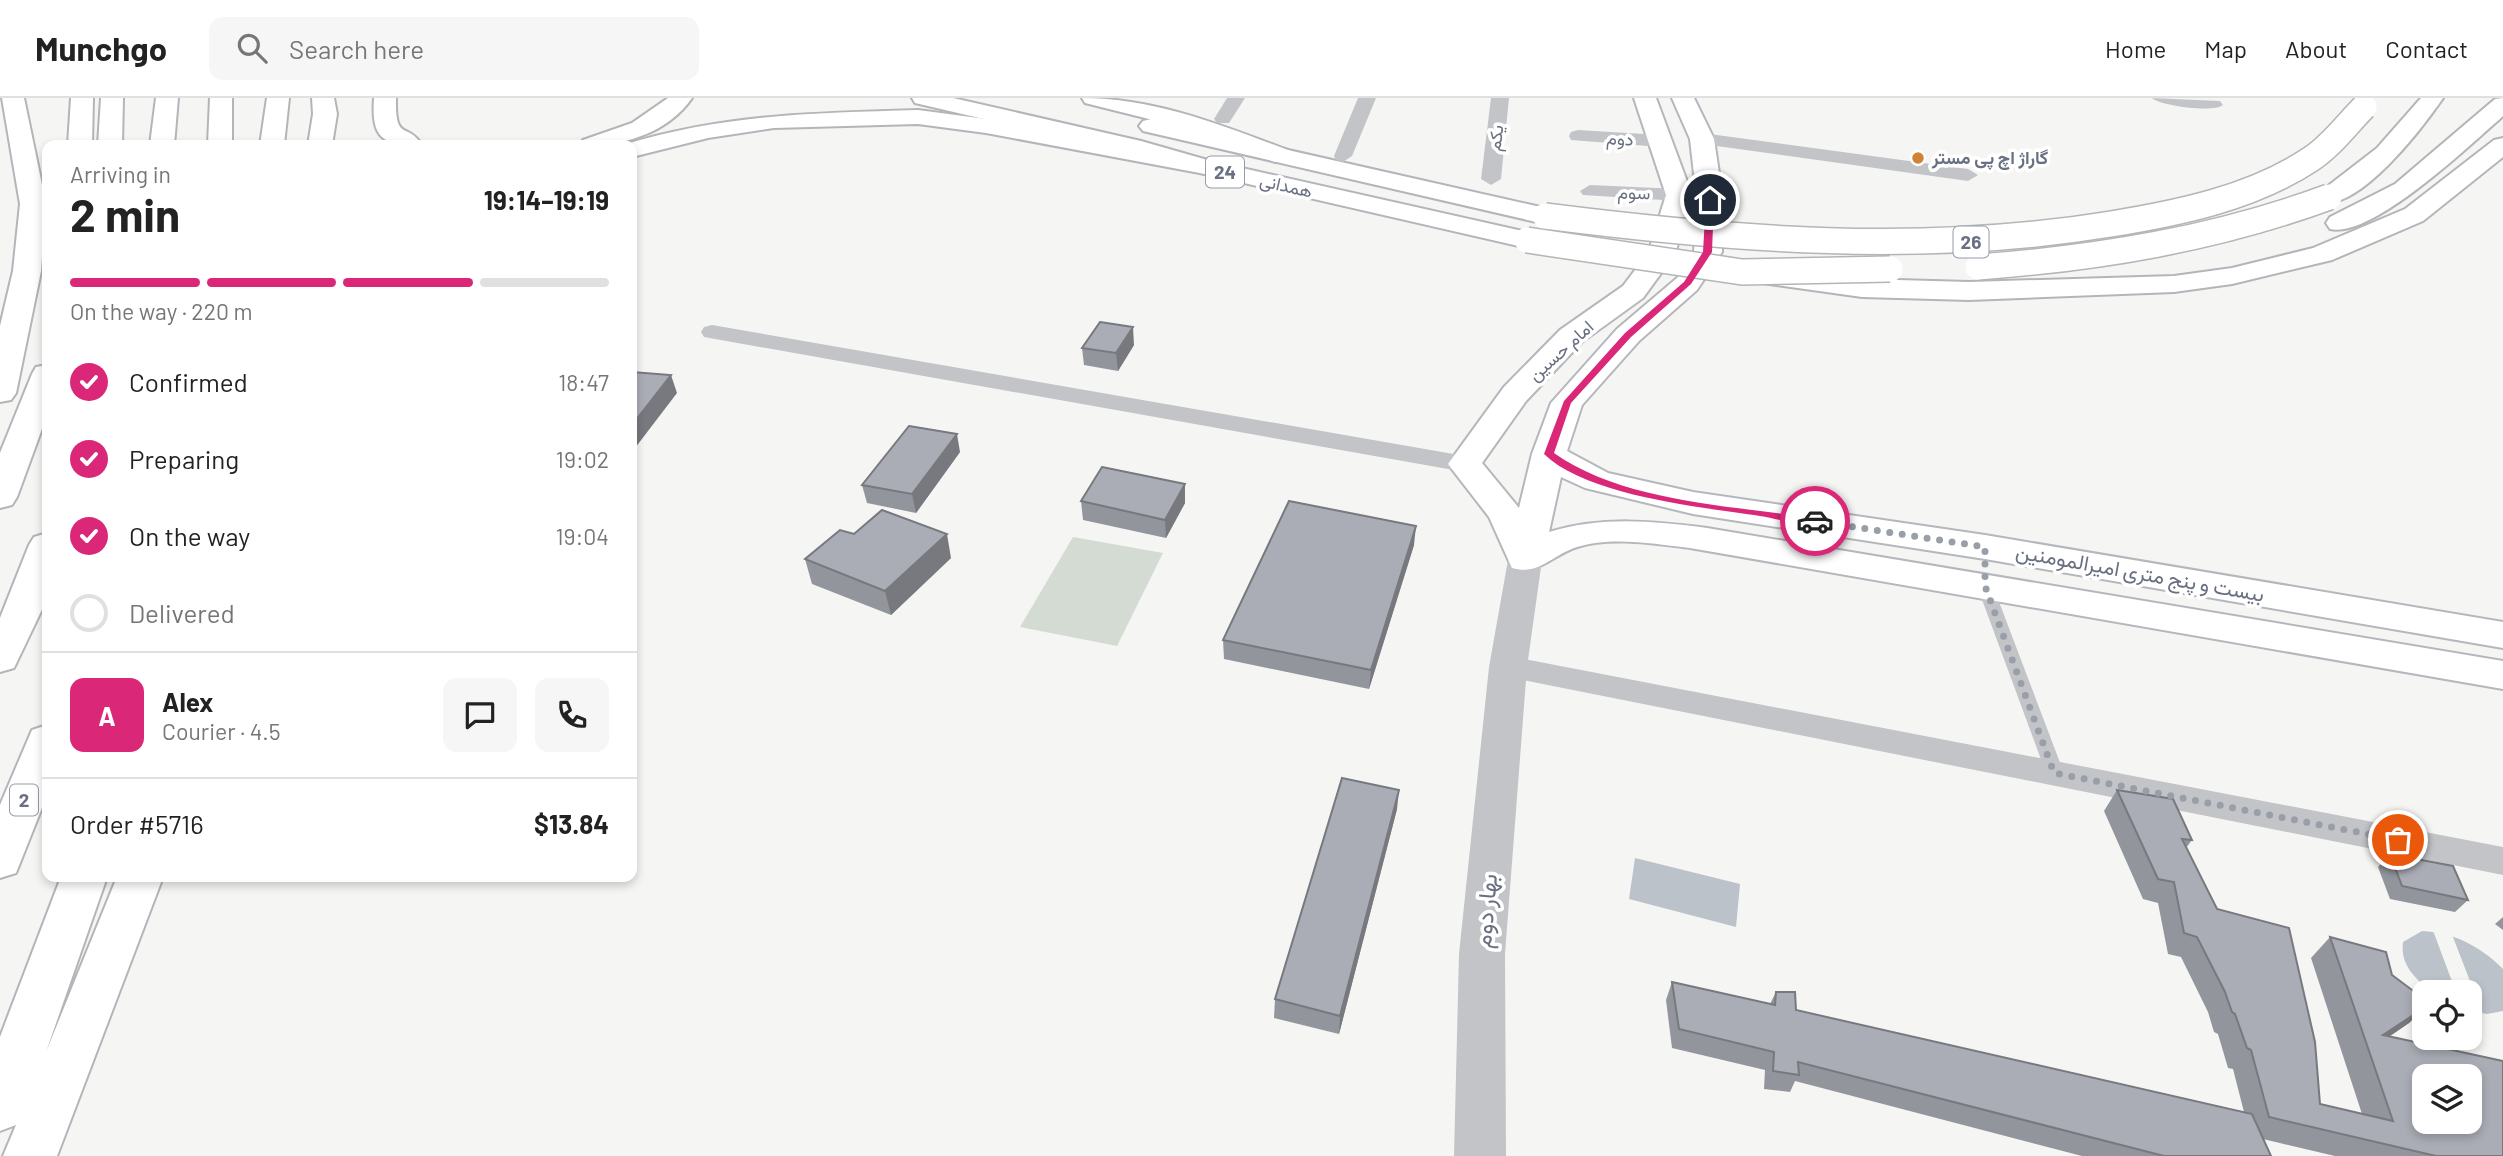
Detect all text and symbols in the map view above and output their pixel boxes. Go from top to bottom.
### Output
search box [209,17,699,80]
text: Munchgo [35,28,167,68]
icon: search [233,29,271,67]
text: Search here [289,33,424,64]
text: Home [2105,34,2166,63]
text: Map [2204,34,2247,63]
text: About [2285,34,2347,63]
text: Contact [2385,34,2468,63]
street label: یکم [1482,124,1510,152]
street label: دوم [1606,126,1634,152]
place label: گاراژ اچ پی مستر [1931,146,2048,170]
marker: گاراژ اچ پی مستر [1910,150,1926,166]
road number: 24 [1206,156,1244,188]
text: Arriving in [70,160,171,188]
street label: همدانی [1258,168,1315,203]
pin [1680,170,1740,230]
street label: سوم [1617,180,1651,206]
icon: home [1691,181,1729,219]
text: 19:14–19:19 [484,184,609,215]
text: 2 min [70,186,180,241]
road number: 26 [1954,226,1988,258]
text: On the way · 220 m [70,297,253,325]
street label: امام حسین [1523,315,1599,387]
icon: check [70,363,108,401]
text: Confirmed [129,366,248,397]
text: 18:47 [558,368,609,396]
icon: check [70,440,108,478]
text: Preparing [129,443,239,474]
text: 19:02 [556,445,609,473]
courier [1780,486,1850,556]
icon: car [1796,502,1834,540]
icon: check [70,517,108,555]
text: On the way [129,520,250,551]
text: 19:04 [556,522,609,550]
street label: بیست و پنج متری امیرالمومنین [2013,537,2267,609]
text: Delivered [129,597,235,628]
button: chat [443,678,517,752]
button: phone [535,678,609,752]
text: Alex [162,686,213,717]
text: A [98,700,116,731]
text: Courier · 4.5 [162,717,281,745]
road number: 2 [10,785,38,816]
text: Order #5716 [70,808,204,839]
text: $13.84 [534,808,609,839]
pin [2368,810,2428,870]
icon: bag [2379,821,2417,859]
street label: بهار دوم [1467,872,1505,950]
map controls [2412,980,2482,1134]
button: locate [2412,980,2482,1050]
button: layers [2412,1064,2482,1134]

